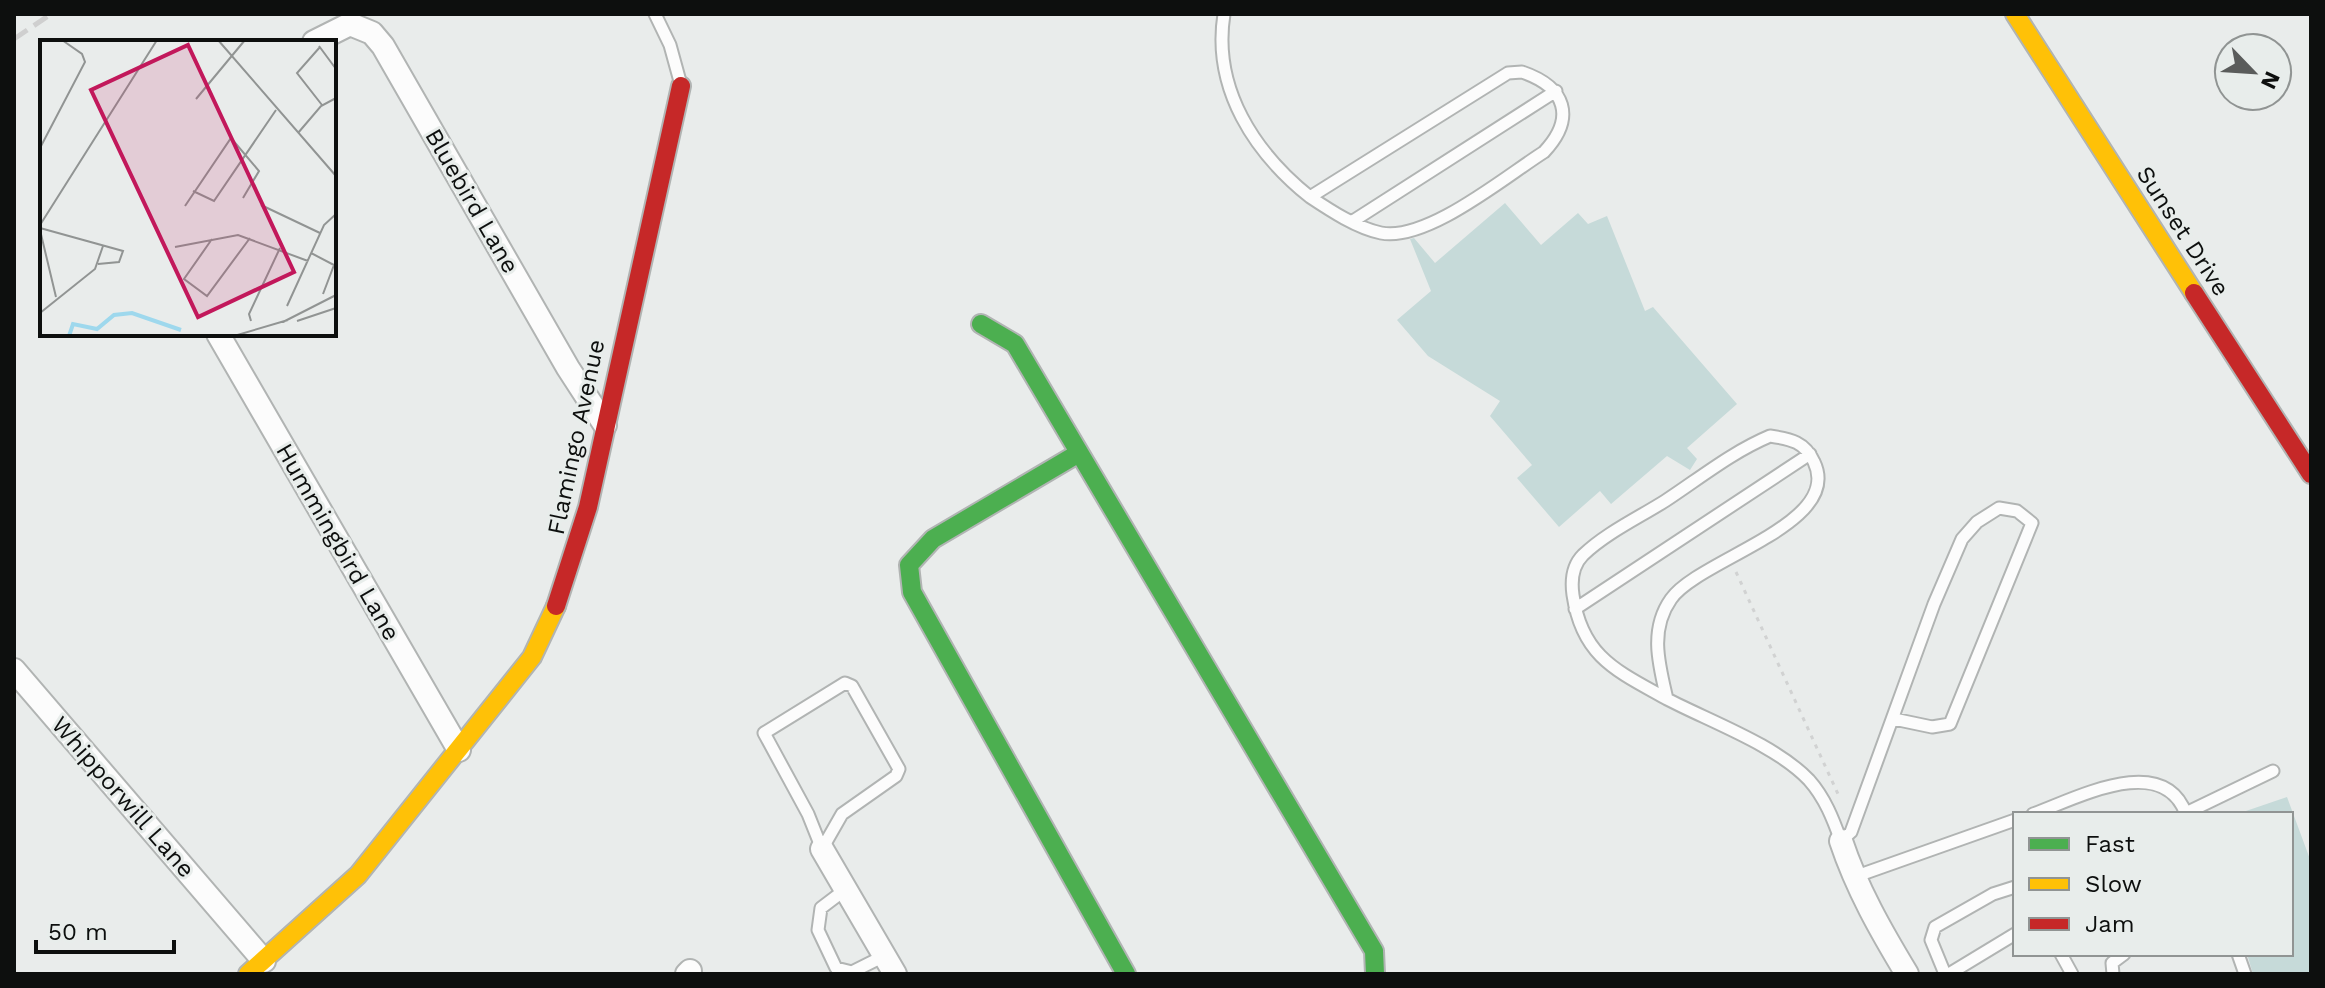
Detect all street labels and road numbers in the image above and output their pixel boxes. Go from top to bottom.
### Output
street label: Bluebird Lane [419,124,525,278]
street label: Sunset Drive [2131,161,2235,301]
street label: Flamingo Avenue [542,337,610,537]
street label: Hummingbird Lane [270,439,406,645]
street label: Whipporwill Lane [46,711,200,883]

